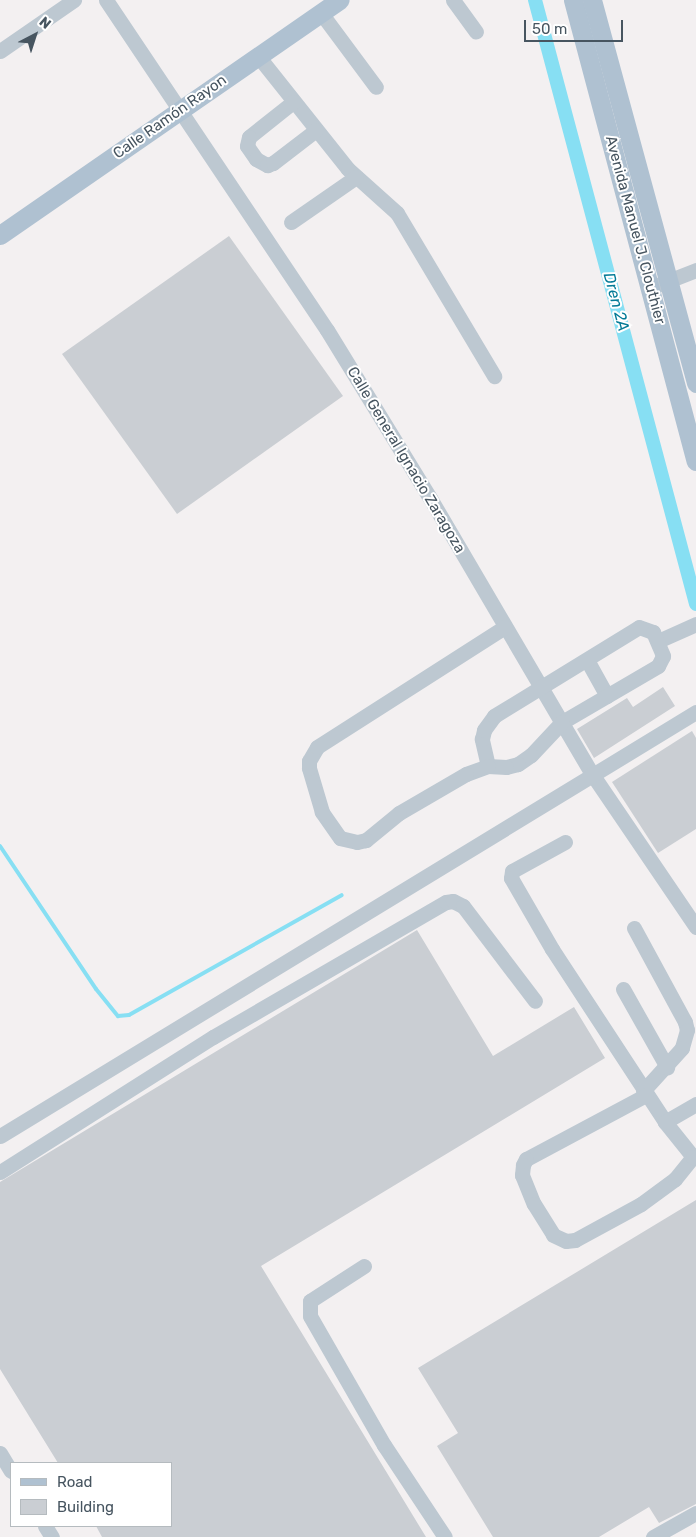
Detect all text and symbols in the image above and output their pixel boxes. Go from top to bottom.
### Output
north arrow [10,10,60,60]
scale bar [526,10,625,42]
text: N [36,13,54,33]
text: 50 m [532,20,567,38]
street label: Calle Ramón Rayon [110,71,230,163]
street label: Avenida Manuel J. Clouthier [601,134,669,326]
water label: Dren 2A [599,271,633,333]
street label: Calle General Ignacio Zaragoza [343,364,469,556]
legend [10,1462,172,1527]
text: Road [57,1473,93,1491]
text: Building [57,1498,114,1516]

